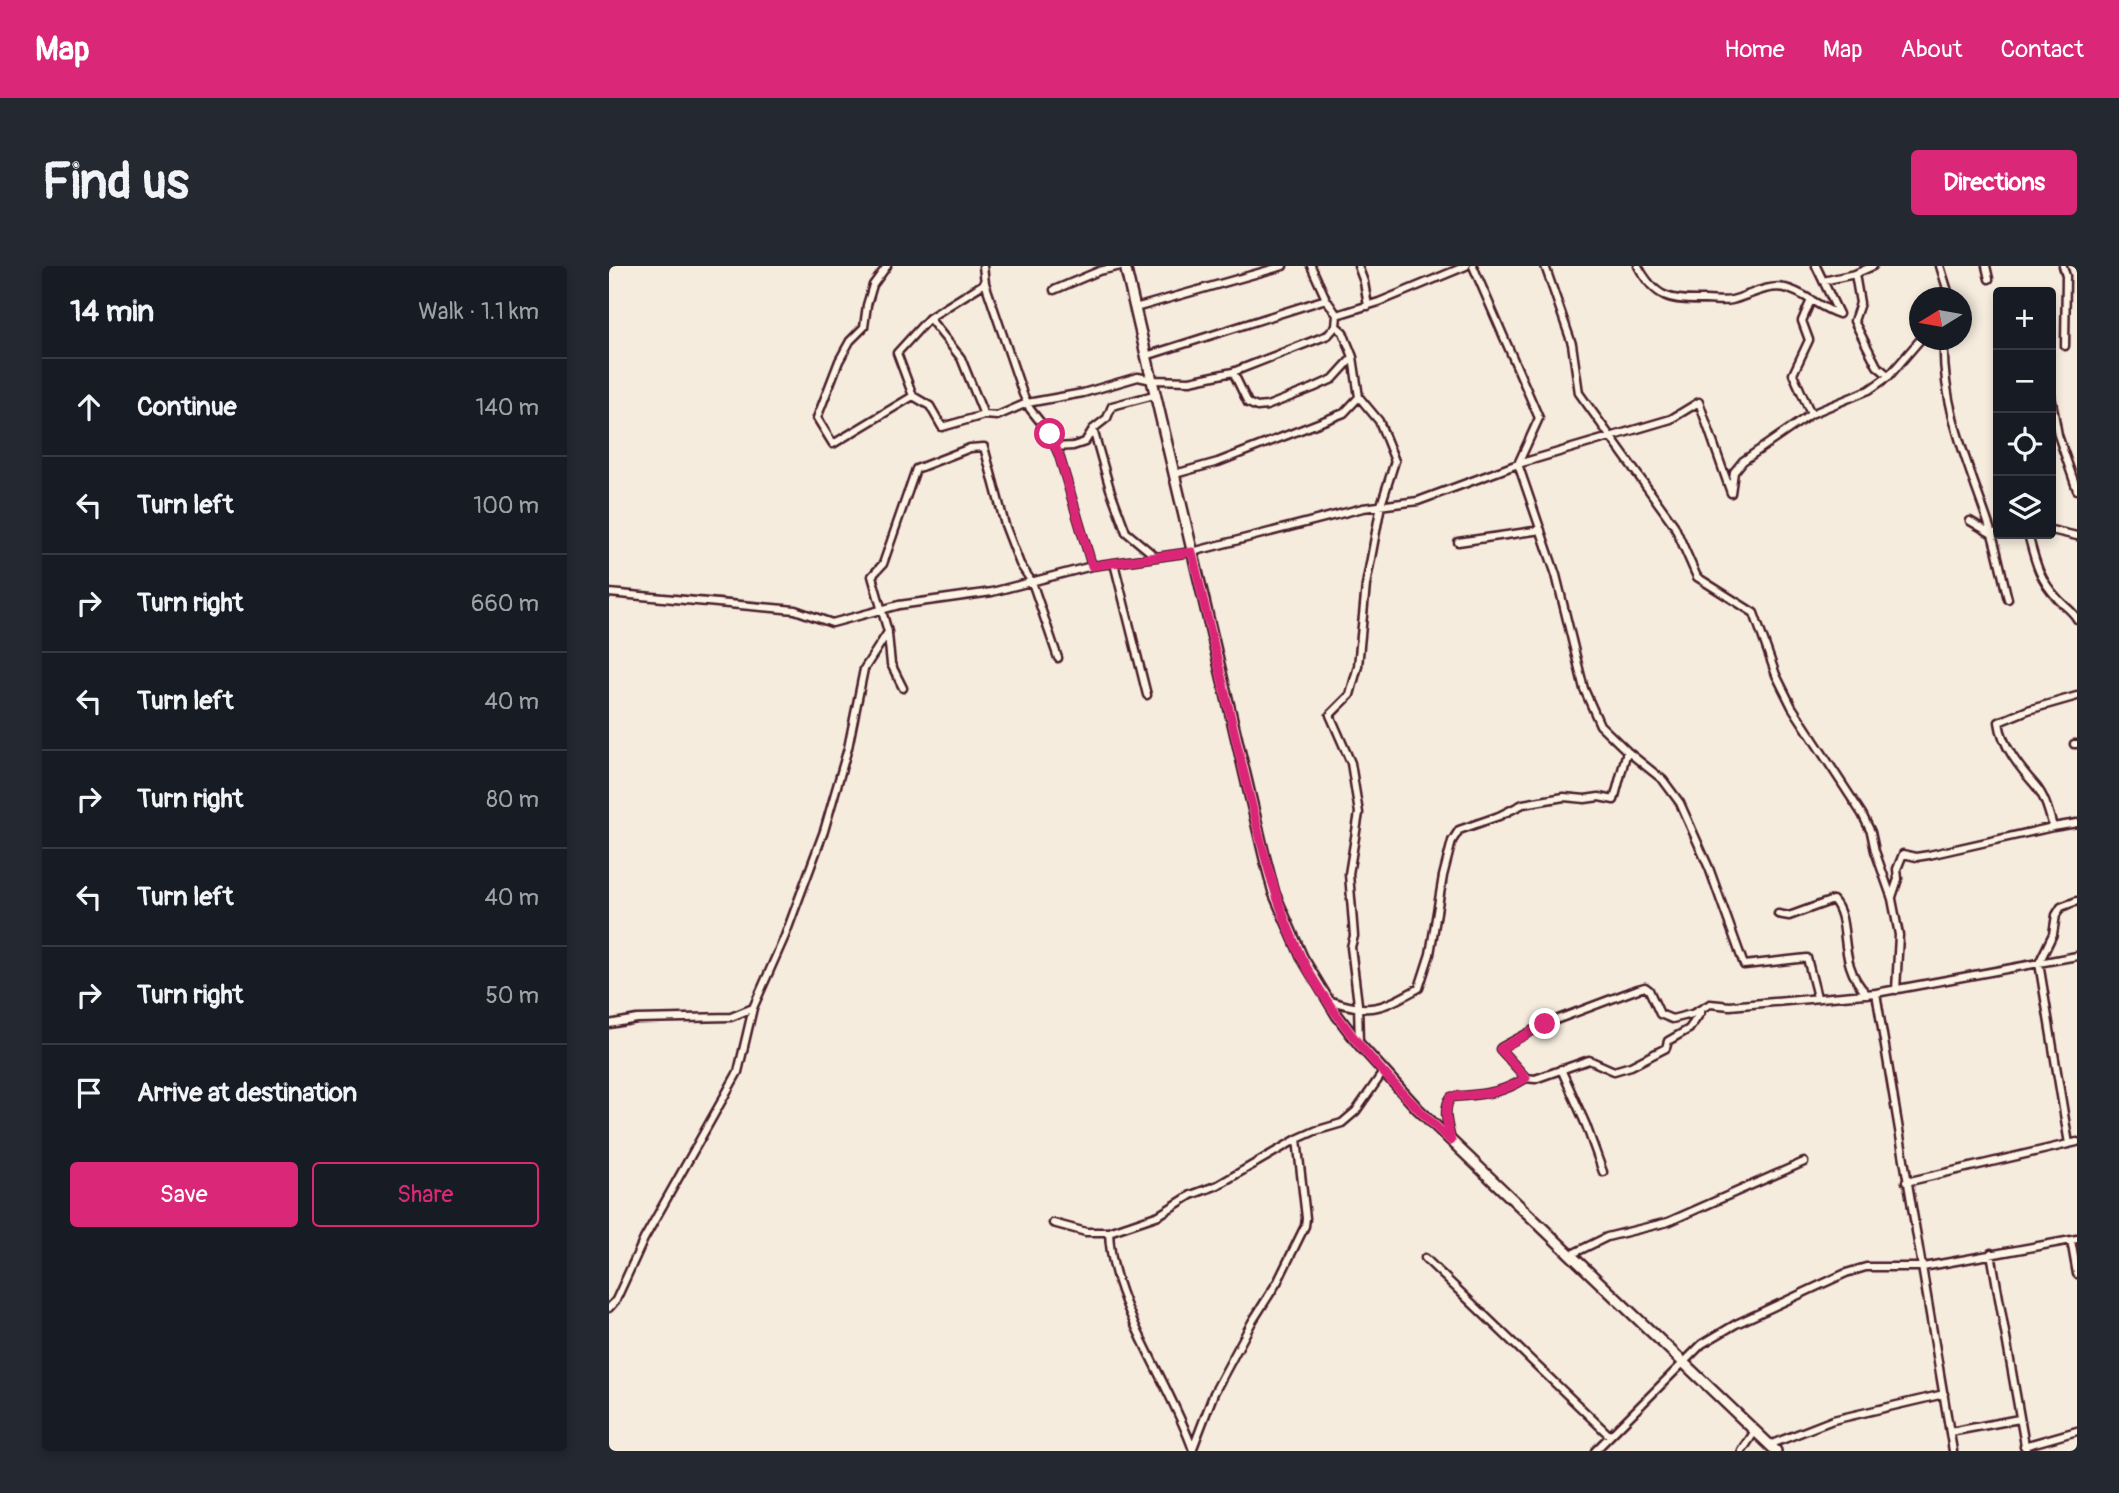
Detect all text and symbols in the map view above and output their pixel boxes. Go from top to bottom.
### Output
text: Map [35,29,90,70]
text: Home [1724,35,1785,64]
text: Map [1823,35,1863,64]
text: About [1901,35,1963,64]
text: Contact [2001,35,2084,64]
button: Directions [1911,150,2077,215]
text: Find us [42,152,189,213]
north arrow [1909,287,1972,350]
map controls [1993,287,2056,539]
button: + [1993,287,2056,350]
text: 14 min [70,293,154,330]
text: Walk · 1.1 km [418,297,539,326]
button: − [1993,350,2056,413]
icon: ahead [70,388,108,426]
text: Continue [137,391,237,423]
text: 140 m [476,393,539,422]
button: locate [1993,413,2056,476]
route start [1034,418,1065,449]
button: layers [1993,476,2056,539]
icon: left [70,486,108,524]
text: Turn left [137,489,233,521]
text: 100 m [473,491,539,520]
icon: right [70,584,108,622]
text: Turn right [137,587,243,619]
text: 660 m [471,589,539,618]
icon: left [70,682,108,720]
text: Turn left [137,685,233,717]
text: 40 m [485,687,539,716]
icon: right [70,780,108,818]
text: Turn right [137,783,243,815]
text: 80 m [486,785,539,814]
icon: left [70,878,108,916]
text: Turn left [137,881,233,913]
text: 40 m [485,883,539,912]
icon: right [70,976,108,1014]
text: Turn right [137,979,243,1011]
text: 50 m [485,981,539,1010]
route end [1529,1008,1560,1039]
icon: arrive [70,1074,108,1112]
text: Arrive at destination [137,1077,357,1109]
button: Save [70,1162,298,1227]
button: Share [312,1162,539,1227]

